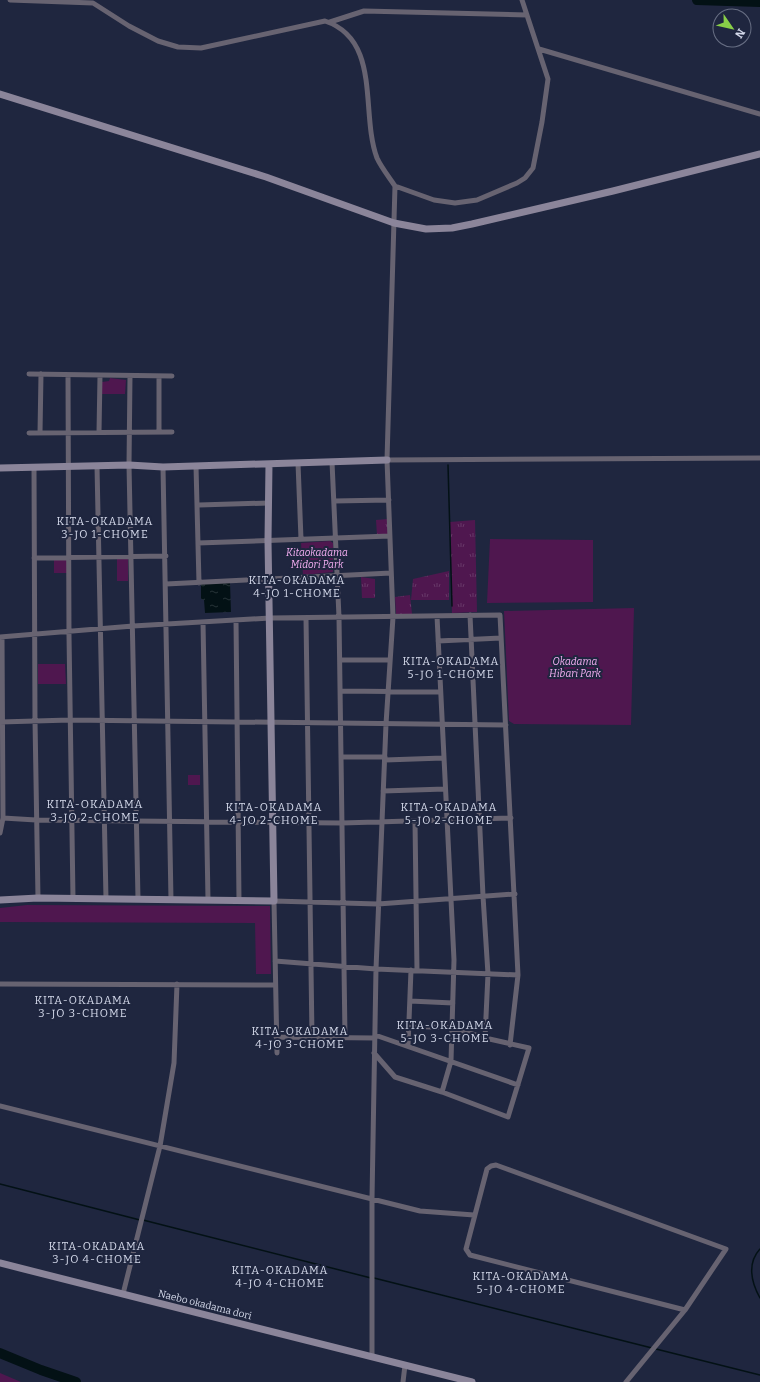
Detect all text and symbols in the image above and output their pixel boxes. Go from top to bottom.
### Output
north arrow [712,8,752,48]
text: N [732,26,748,41]
district label: KITA-OKADAMA 3-JO 1-CHOME [57,515,153,541]
park label: Kitaokadama Midori Park [286,547,348,571]
district label: KITA-OKADAMA 4-JO 1-CHOME [249,574,345,600]
district label: KITA-OKADAMA 5-JO 1-CHOME [403,655,499,681]
park label: Okadama Hibari Park [549,656,602,680]
district label: KITA-OKADAMA 3-JO 2-CHOME [47,798,143,824]
district label: KITA-OKADAMA 4-JO 2-CHOME [226,801,322,827]
district label: KITA-OKADAMA 5-JO 2-CHOME [401,801,497,827]
district label: KITA-OKADAMA 3-JO 3-CHOME [35,994,131,1020]
district label: KITA-OKADAMA 5-JO 3-CHOME [397,1019,493,1045]
district label: KITA-OKADAMA 4-JO 3-CHOME [252,1025,348,1051]
district label: KITA-OKADAMA 3-JO 4-CHOME [49,1240,145,1266]
district label: KITA-OKADAMA 4-JO 4-CHOME [232,1264,328,1290]
district label: KITA-OKADAMA 5-JO 4-CHOME [473,1270,569,1296]
street label: Naebo okadama dori [157,1288,253,1322]

